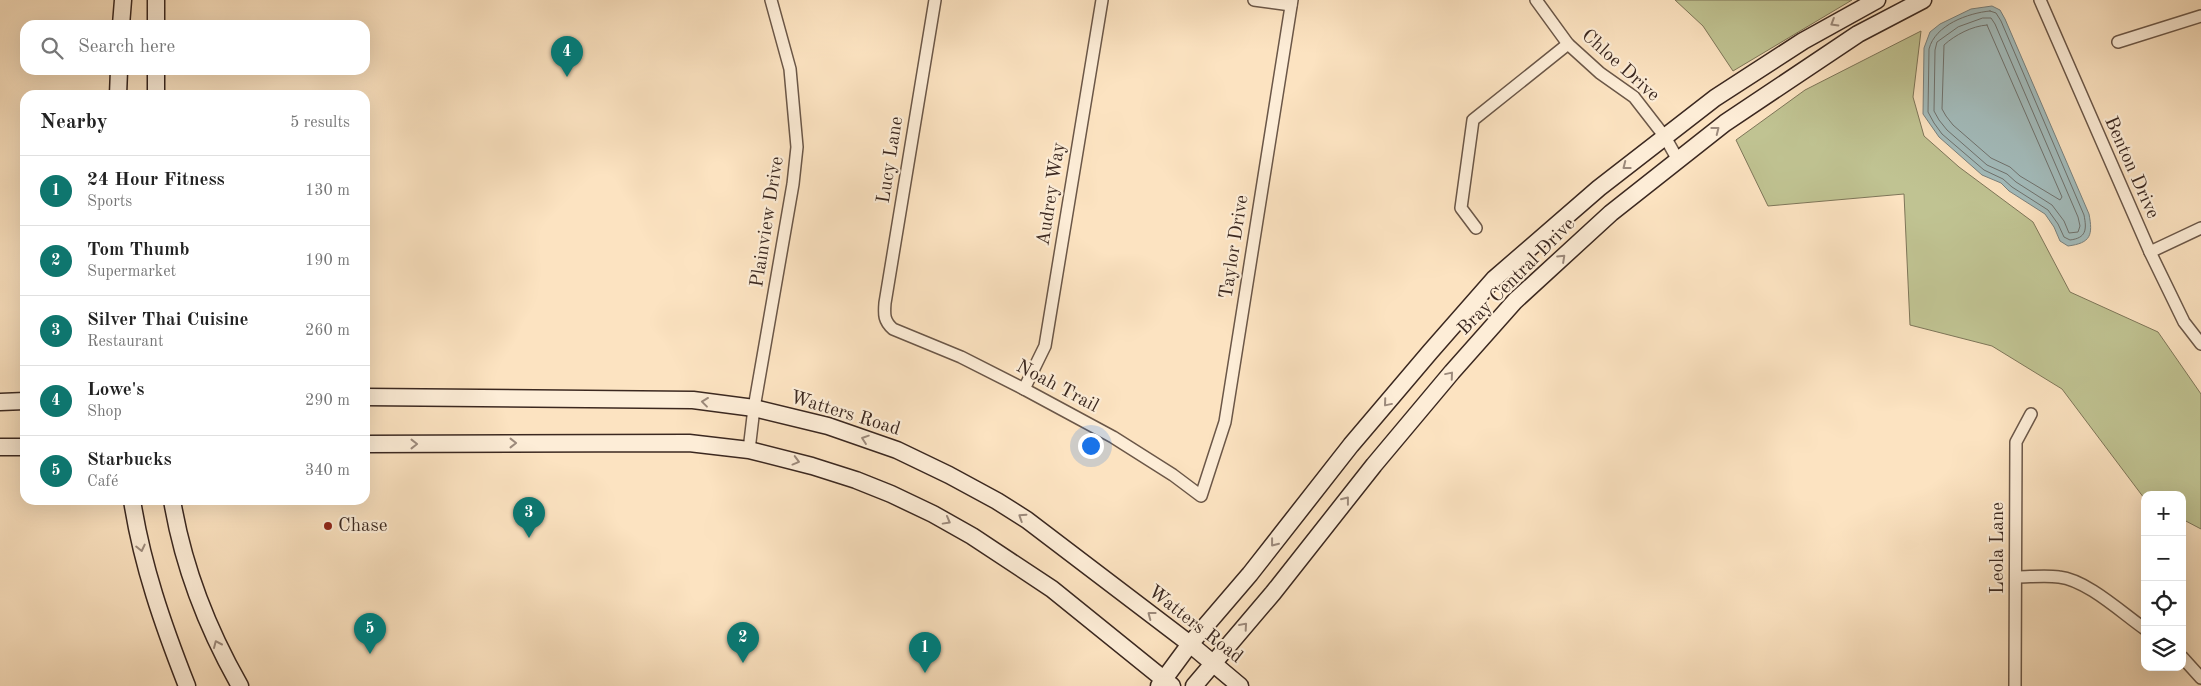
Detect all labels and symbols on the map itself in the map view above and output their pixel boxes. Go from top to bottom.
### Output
one-way arrow [1830,17,1839,27]
street label: Chloe Drive [1577,26,1663,106]
pin: 4 [551,36,583,77]
street label: Benton Drive [2100,114,2162,222]
street label: Lucy Lane [875,115,907,205]
one-way arrow [1711,126,1720,135]
street label: Audrey Way [1034,141,1070,247]
street label: Plainview Drive [748,155,788,289]
one-way arrow [1623,161,1632,169]
street label: Taylor Drive [1217,194,1253,300]
street label: Bray Central Drive [1455,215,1579,339]
one-way arrow [1557,255,1566,264]
street label: Noah Trail [1013,357,1101,417]
one-way arrow [1444,372,1452,381]
street label: Watters Road [788,388,902,440]
one-way arrow [701,397,709,408]
one-way arrow [1383,397,1392,406]
your location [1078,433,1104,459]
one-way arrow [861,435,870,445]
one-way arrow [510,438,518,448]
one-way arrow [410,439,418,449]
one-way arrow [791,456,800,466]
pin: 3 [513,497,545,538]
one-way arrow [1341,497,1349,506]
street label: Leola Lane [1989,502,2008,594]
one-way arrow [1018,513,1027,523]
one-way arrow [941,515,950,525]
place label: Chase [338,517,387,536]
marker: Chase [322,520,334,532]
one-way arrow [1271,537,1280,547]
one-way arrow [135,543,146,552]
street label: Watters Road [1144,582,1246,668]
one-way arrow [1148,612,1157,620]
pin: 5 [354,613,386,654]
pin: 2 [727,622,759,663]
one-way arrow [1238,623,1247,632]
pin: 1 [909,632,941,673]
one-way arrow [213,640,224,649]

